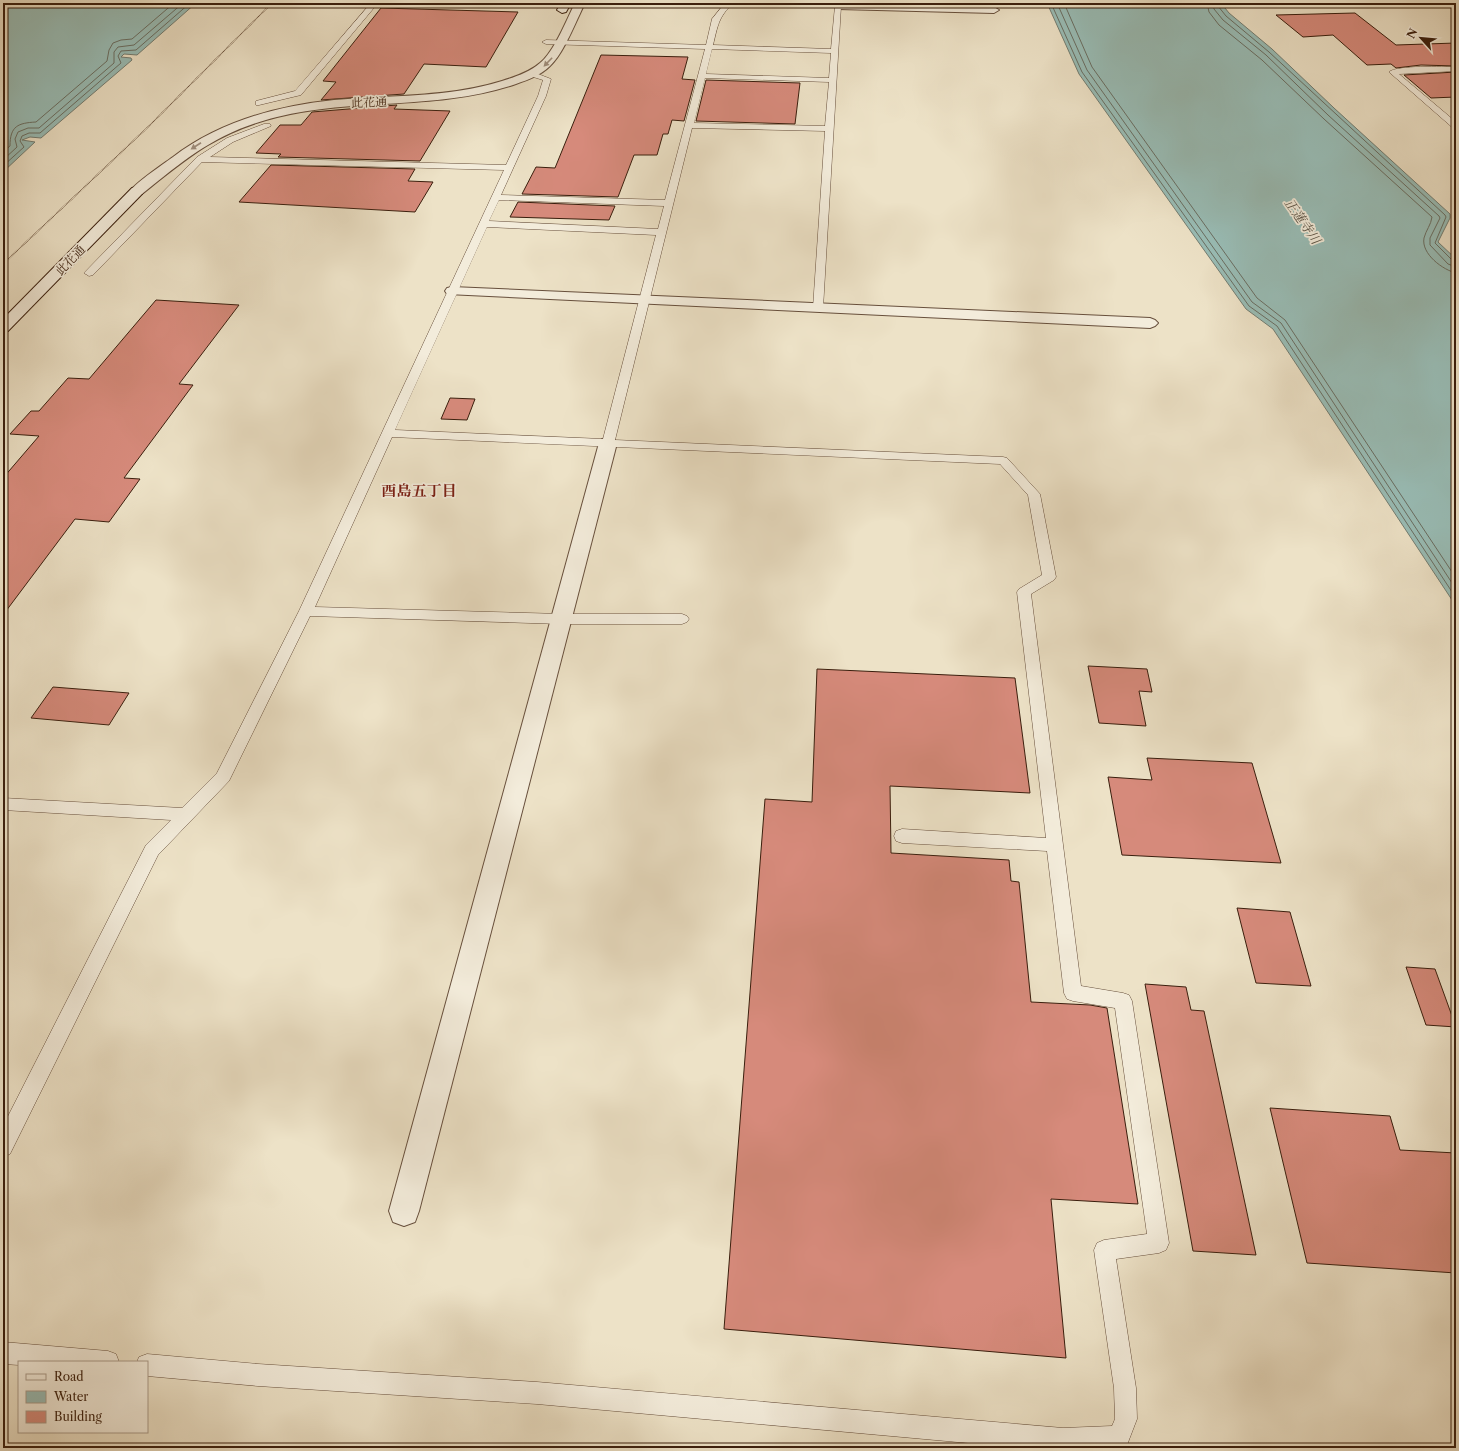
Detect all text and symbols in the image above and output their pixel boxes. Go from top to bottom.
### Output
north arrow [1401,18,1441,58]
text: N [1404,26,1421,41]
one-way arrow [543,57,553,67]
street label: 此花通 [351,94,387,110]
one-way arrow [190,143,202,150]
water label: 正蓮寺川 [1282,195,1326,249]
street label: 此花通 [52,242,88,278]
district label: 酉島五丁目 [381,481,457,500]
legend [18,1361,148,1433]
text: Road [54,1369,84,1384]
text: Water [53,1389,88,1404]
text: Building [54,1409,102,1424]

